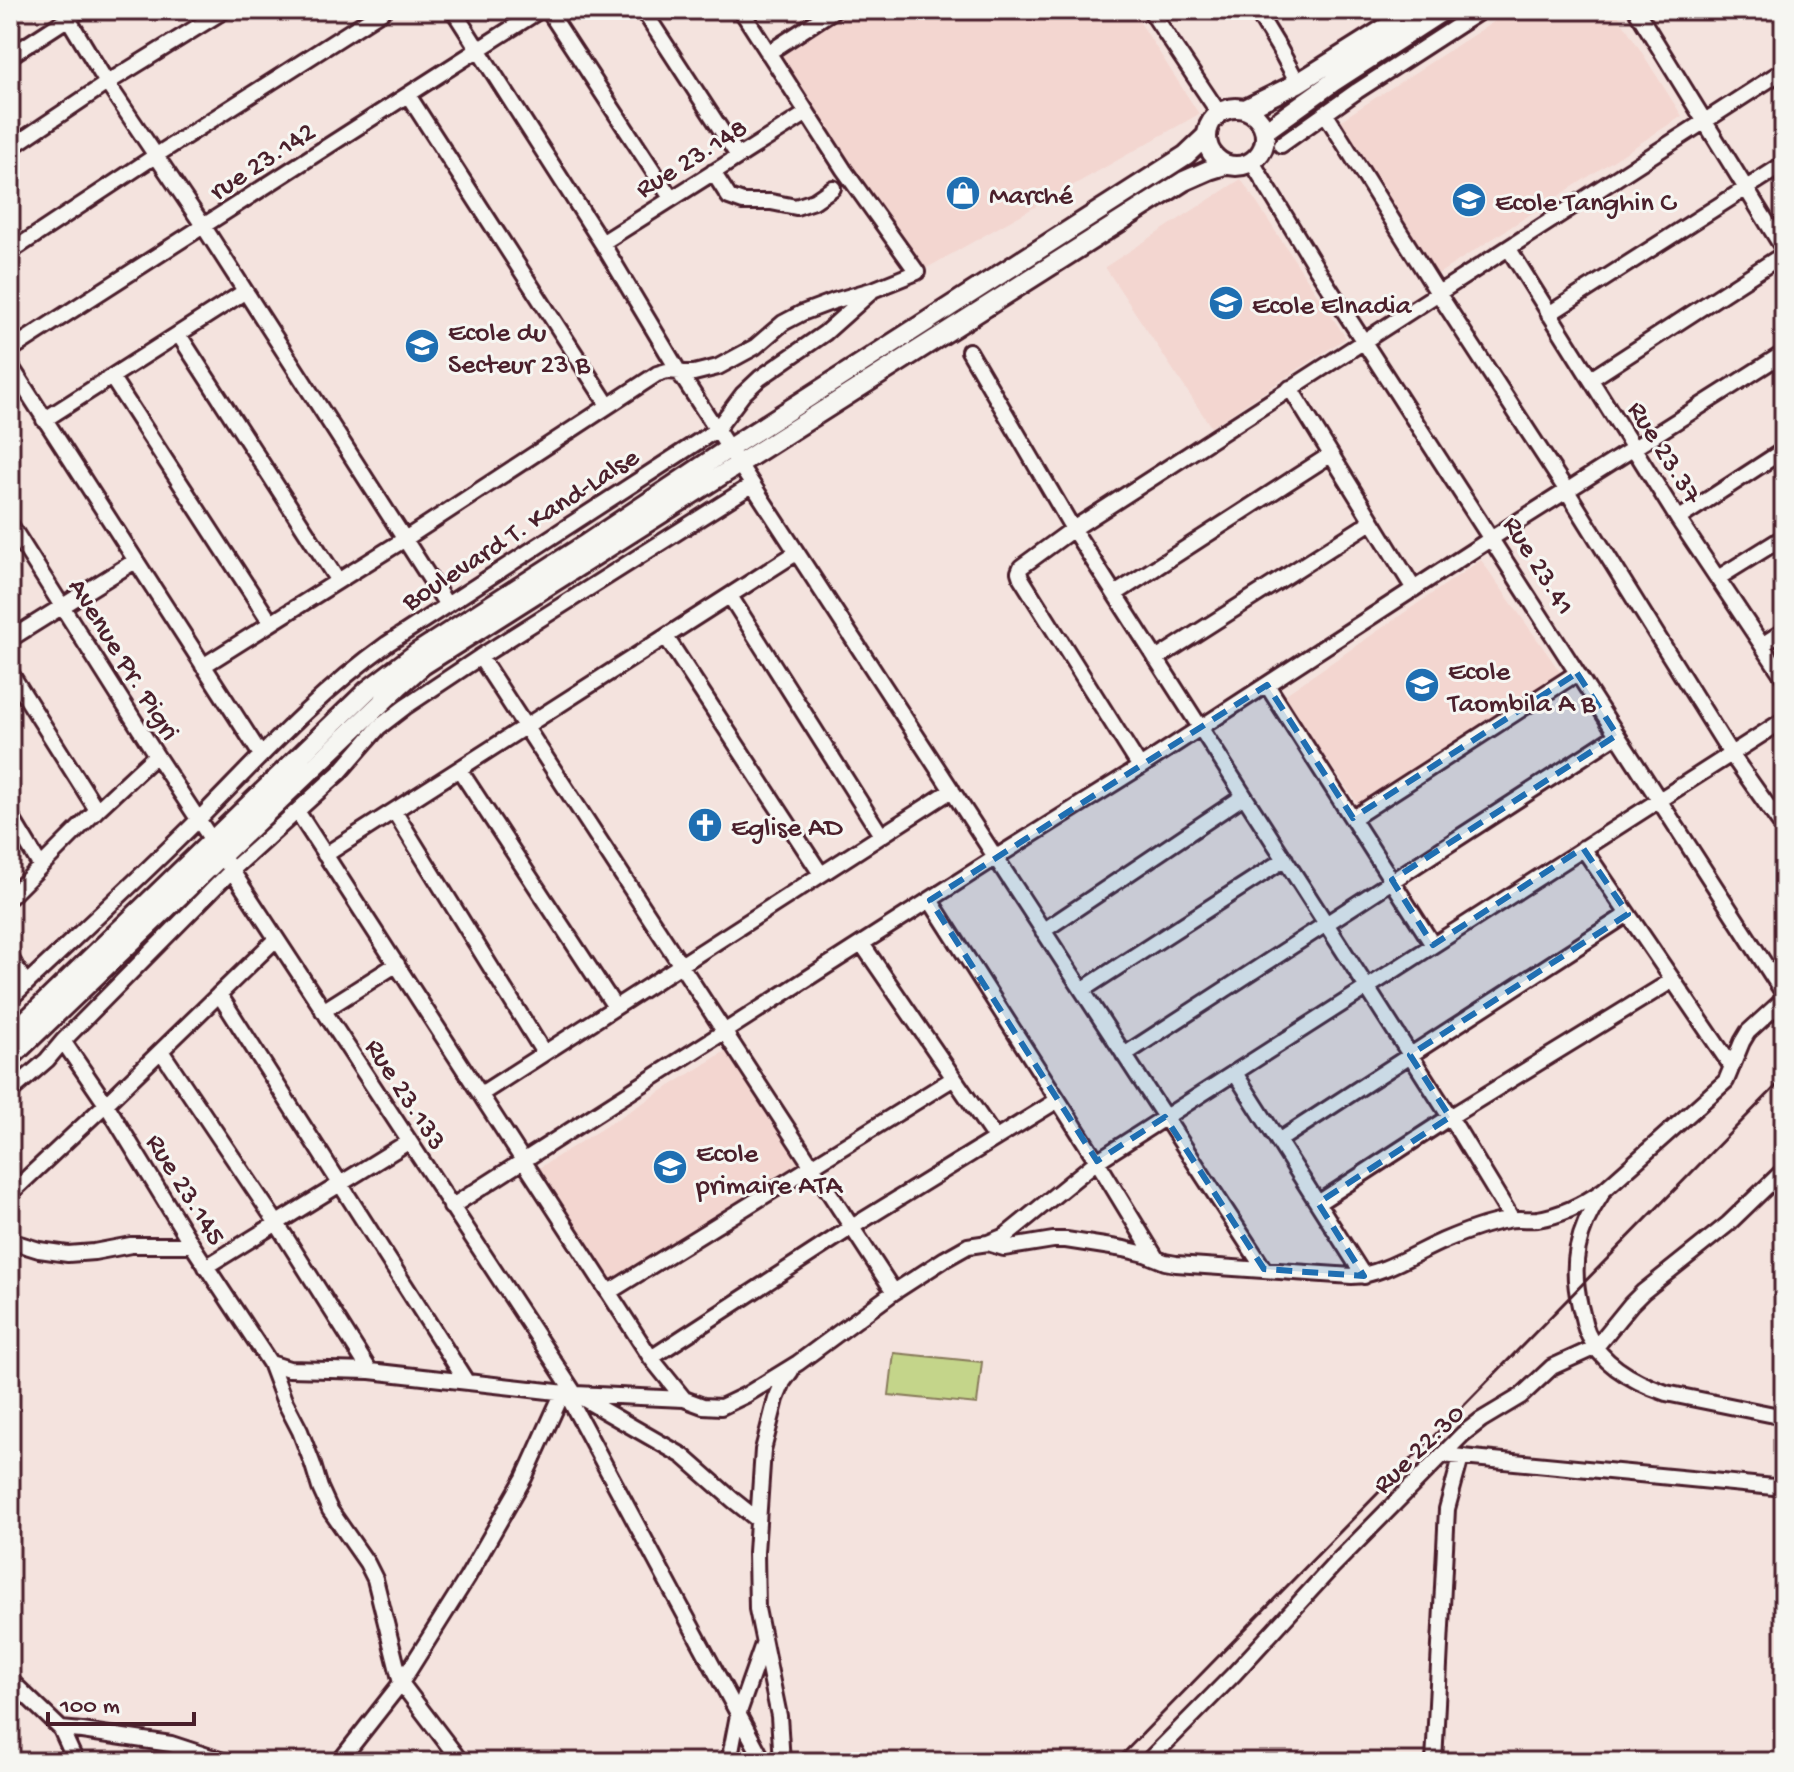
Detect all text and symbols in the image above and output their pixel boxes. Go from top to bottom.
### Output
street label: Rue 23.148 [630,112,754,207]
street label: rue 23.142 [204,116,323,209]
shop icon: Marché [944,174,982,212]
place label: Marché [989,181,1073,214]
school or university icon: Ecole Tanghin C [1450,181,1488,219]
place label: Ecole Tanghin C [1495,188,1677,221]
school or university icon: Ecole Elnadia [1207,284,1245,322]
place label: Ecole Elnadia [1252,291,1413,324]
place label: Ecole du Secteur 23 B [448,318,590,383]
school or university icon: Ecole du Secteur 23 B [403,327,441,365]
street label: Rue 23.37 [1619,396,1708,512]
street label: Boulevard T. Kand-Lalse [396,442,647,620]
street label: Rue 23.41 [1494,511,1580,622]
street label: Avenue Pr. Pigri [59,573,185,748]
place label: Ecole Taombila A B [1446,657,1596,722]
school or university icon: Ecole Taombila A B [1403,666,1441,704]
church icon: Eglise AD [686,806,724,844]
place label: Eglise AD [731,813,844,846]
street label: Rue 23.133 [356,1033,452,1157]
street label: Rue 23.145 [137,1129,231,1252]
place label: Ecole primaire ATA [695,1139,844,1204]
school or university icon: Ecole primaire ATA [651,1148,689,1186]
street label: Rue 22.30 [1367,1398,1473,1502]
scale bar [48,1676,194,1726]
text: 100 m [59,1693,120,1722]

